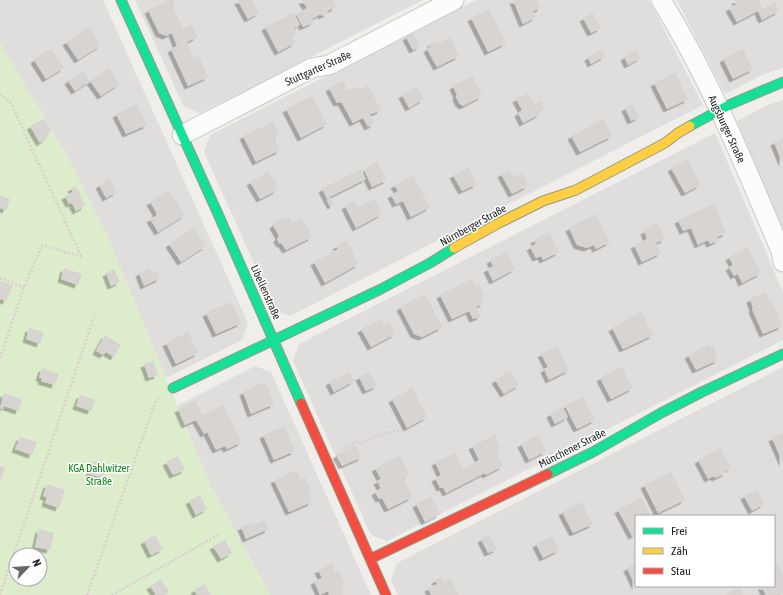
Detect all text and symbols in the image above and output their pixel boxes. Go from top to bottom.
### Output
street label: Stuttgarter Straße [283,48,353,88]
street label: Augsburger Straße [706,93,748,165]
street label: Nürnberger Straße [438,202,508,248]
street label: Libellenstraße [249,263,283,321]
street label: Münchener Straße [536,426,608,470]
park label: KGA Dahlwitzer Straße [68,462,131,487]
legend [635,515,775,587]
text: Frei [671,524,687,538]
text: Zäh [671,544,688,558]
north arrow [8,547,48,587]
text: N [30,557,44,568]
text: Stau [671,564,691,578]

